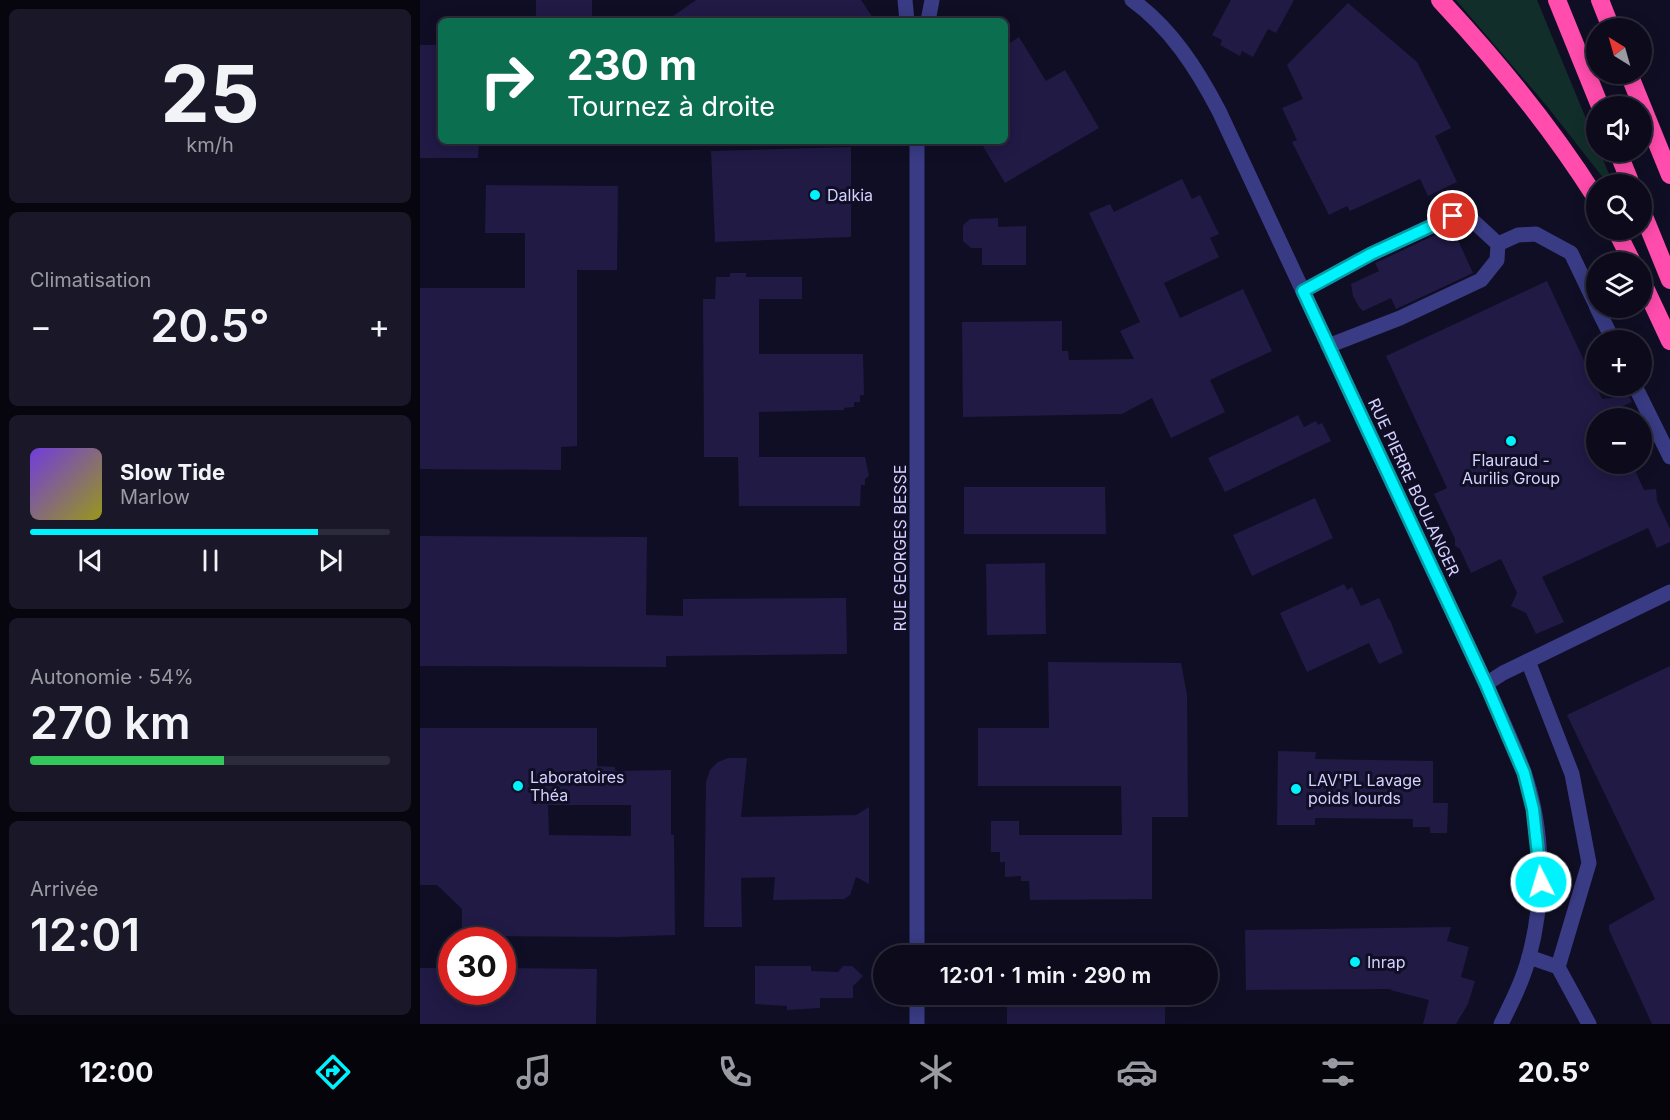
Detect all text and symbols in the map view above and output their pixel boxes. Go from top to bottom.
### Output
north arrow [1586,18,1652,84]
map controls [1586,18,1652,474]
text: 230 m [567,39,697,90]
icon: right [468,42,546,120]
text: 25 [161,46,260,141]
text: Tournez à droite [567,90,775,123]
button: sound [1586,96,1652,162]
text: km/h [186,133,234,157]
button: search [1586,174,1652,240]
place label: Dalkia [827,185,873,205]
marker: Dalkia [808,188,822,202]
pin [1427,190,1478,241]
icon: arrive [1436,199,1469,232]
button: layers [1586,252,1652,318]
text: Climatisation [30,268,151,292]
text: 20.5° [150,298,270,353]
text: − [30,306,52,346]
text: + [368,306,390,346]
button: + [1586,330,1652,396]
street label: RUE PIERRE BOULANGER [1364,395,1464,579]
button: − [1586,408,1652,474]
marker: Flauraud - Aurilis Group [1504,434,1518,448]
place label: Flauraud - Aurilis Group [1462,450,1560,488]
text: Slow Tide [120,459,225,485]
street label: RUE GEORGES BESSE [890,465,910,631]
text: Marlow [120,485,190,509]
icon: previous [74,544,107,577]
icon: pause [194,544,227,577]
icon: next [314,544,347,577]
text: Autonomie · 54% [30,665,194,689]
text: 270 km [30,695,190,750]
place label: Laboratoires Théa [530,767,625,805]
place label: LAV'PL Lavage poids lourds [1308,770,1421,808]
marker: Laboratoires Théa [511,779,525,793]
marker: LAV'PL Lavage poids lourds [1289,782,1303,796]
position arrow [1509,850,1573,914]
text: Arrivée [30,877,99,901]
text: 12:01 [30,907,140,962]
speed limit sign: 30 [438,927,516,1005]
place label: Inrap [1367,952,1406,972]
marker: Inrap [1348,955,1362,969]
text: 12:01 · 1 min · 290 m [940,962,1151,988]
icon: directions [312,1051,354,1093]
icon: music [513,1051,555,1093]
icon: phone [714,1051,756,1093]
icon: climate [915,1051,957,1093]
icon: car [1116,1051,1158,1093]
icon: filters [1317,1051,1359,1093]
text: 12:00 [79,1056,154,1089]
text: 20.5° [1518,1056,1590,1089]

